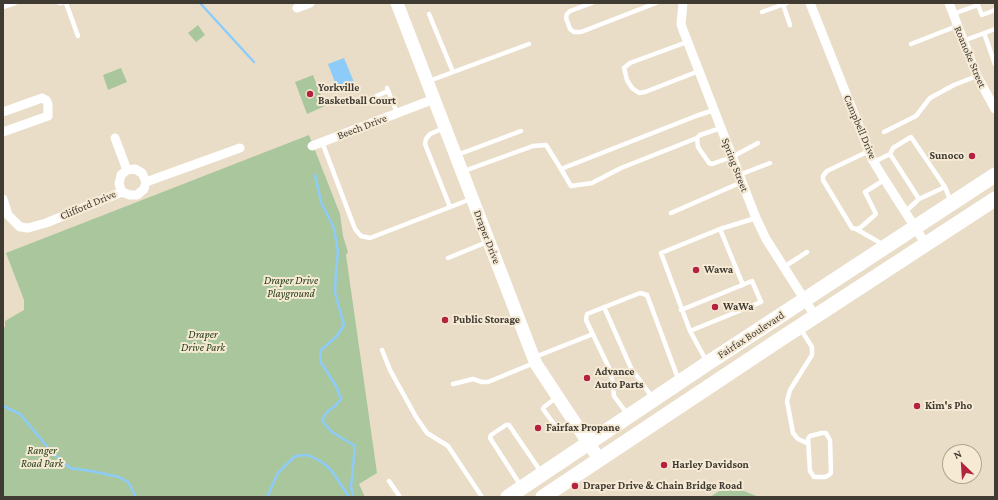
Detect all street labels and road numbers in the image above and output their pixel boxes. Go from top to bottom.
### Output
street label: Roanoke Street [951,24,989,90]
street label: Campbell Drive [841,93,879,161]
street label: Beech Drive [335,112,389,142]
street label: Spring Street [719,136,751,194]
street label: Clifford Drive [58,187,118,223]
street label: Draper Drive [471,208,503,266]
street label: Fairfax Boulevard [715,308,787,362]

